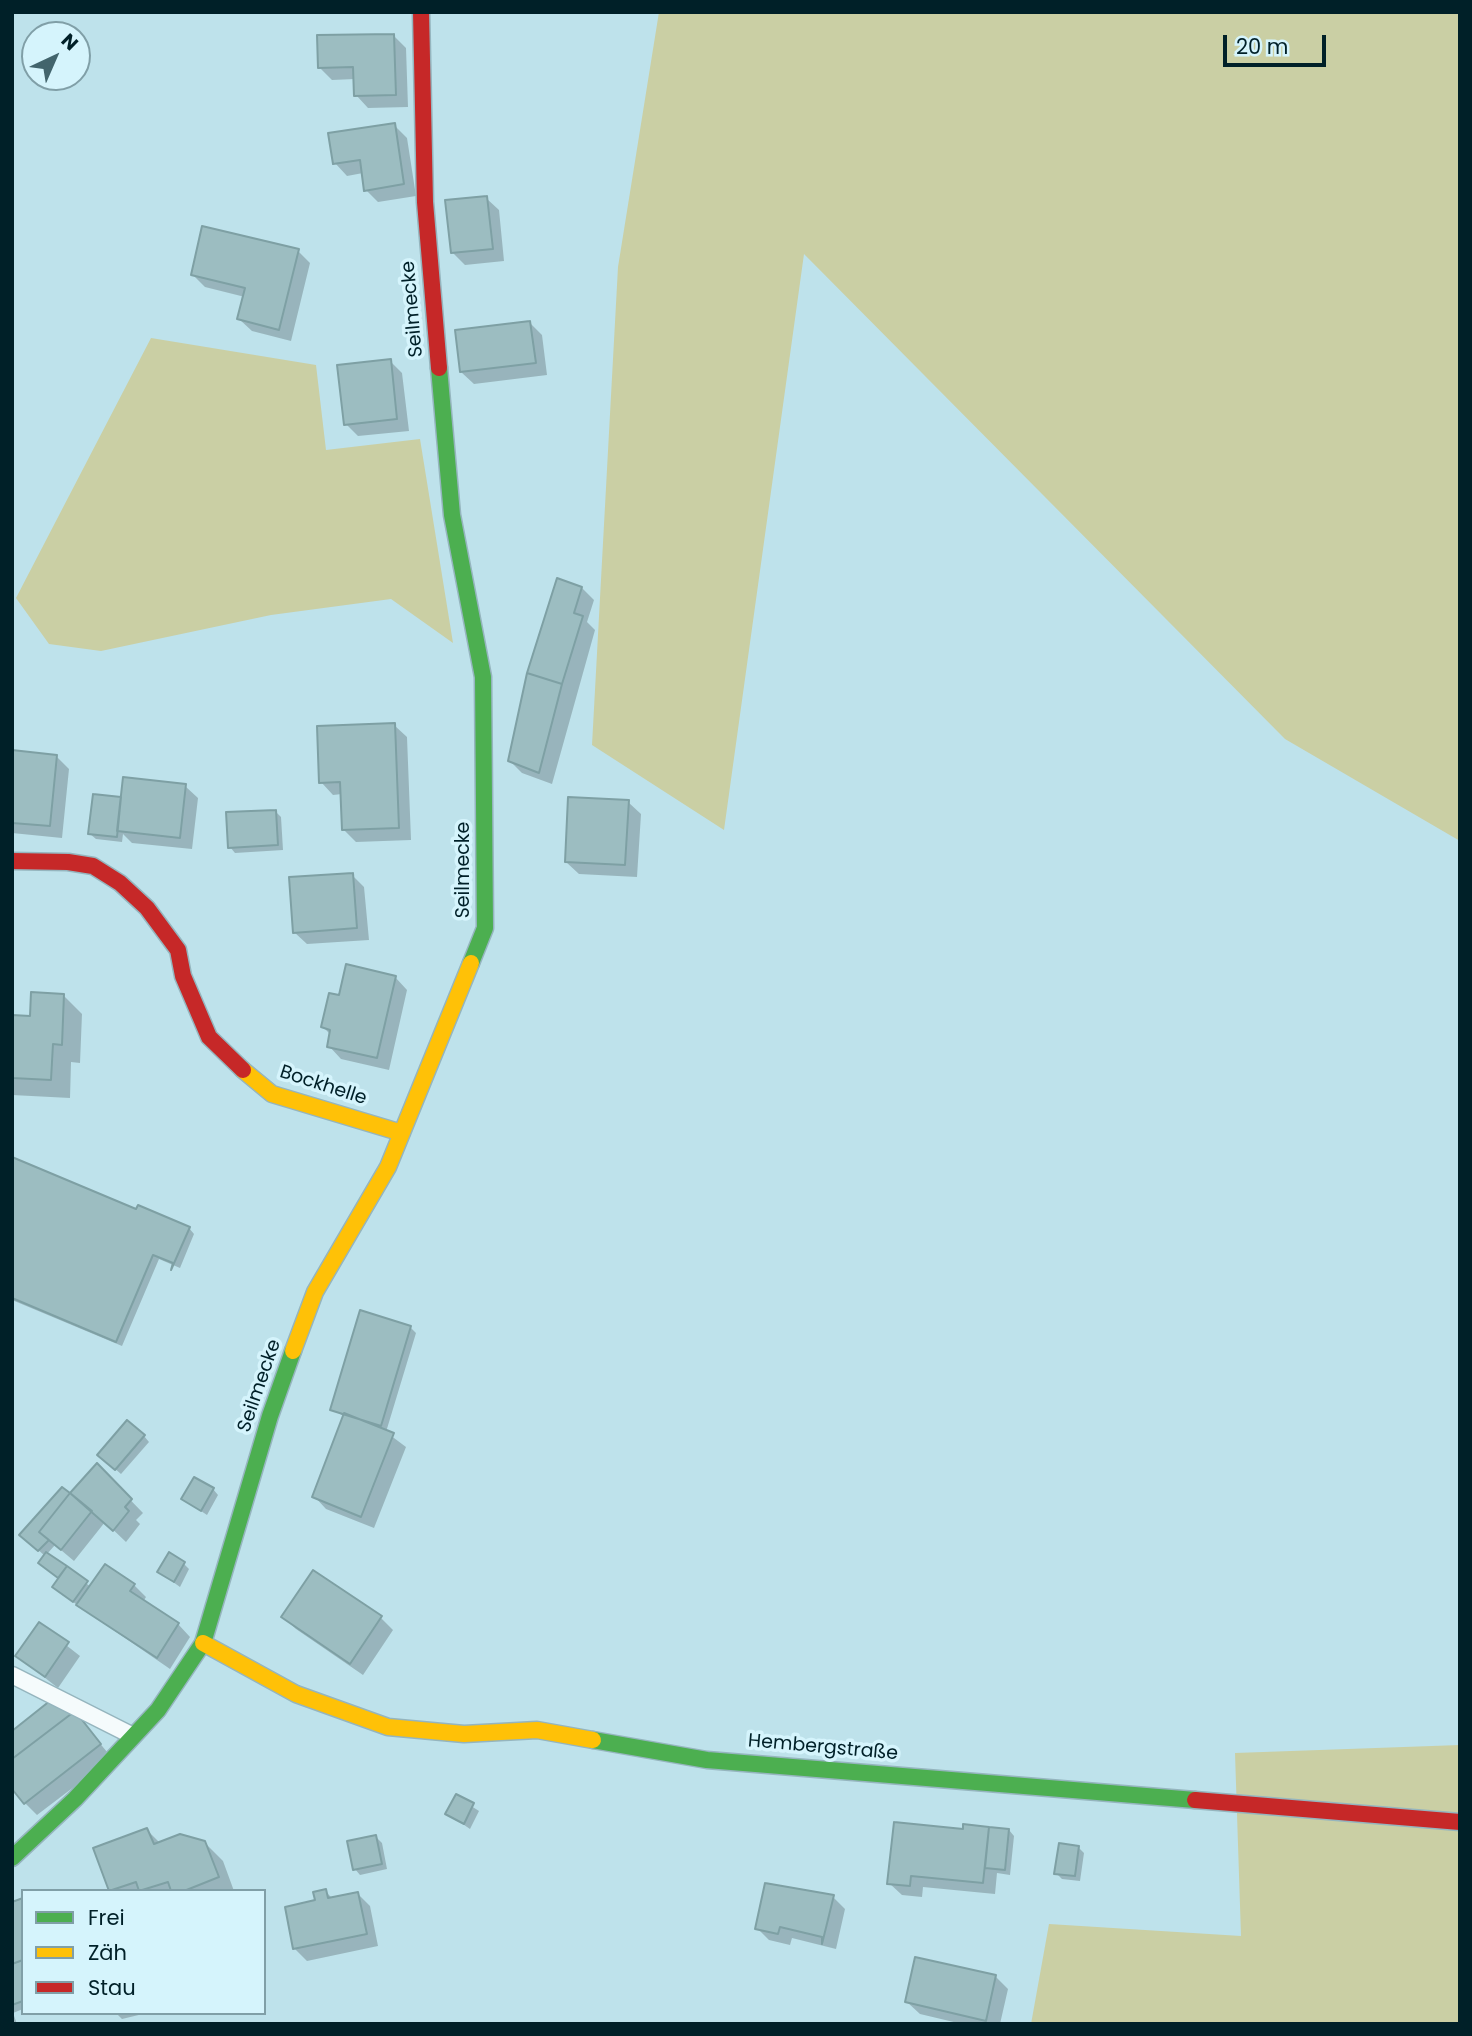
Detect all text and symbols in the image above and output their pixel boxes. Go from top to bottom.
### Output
north arrow [21,21,91,91]
scale bar [1227,21,1330,65]
text: N [55,27,84,57]
text: 20 m [1236,32,1289,61]
street label: Seilmecke [397,260,429,358]
street label: Seilmecke [453,822,475,918]
street label: Bockhelle [277,1061,369,1111]
street label: Seilmecke [233,1337,287,1435]
street label: Hembergstraße [747,1730,899,1766]
legend [21,1889,266,2015]
text: Frei [88,1903,125,1932]
text: Zäh [88,1938,127,1967]
text: Stau [88,1973,136,2002]

